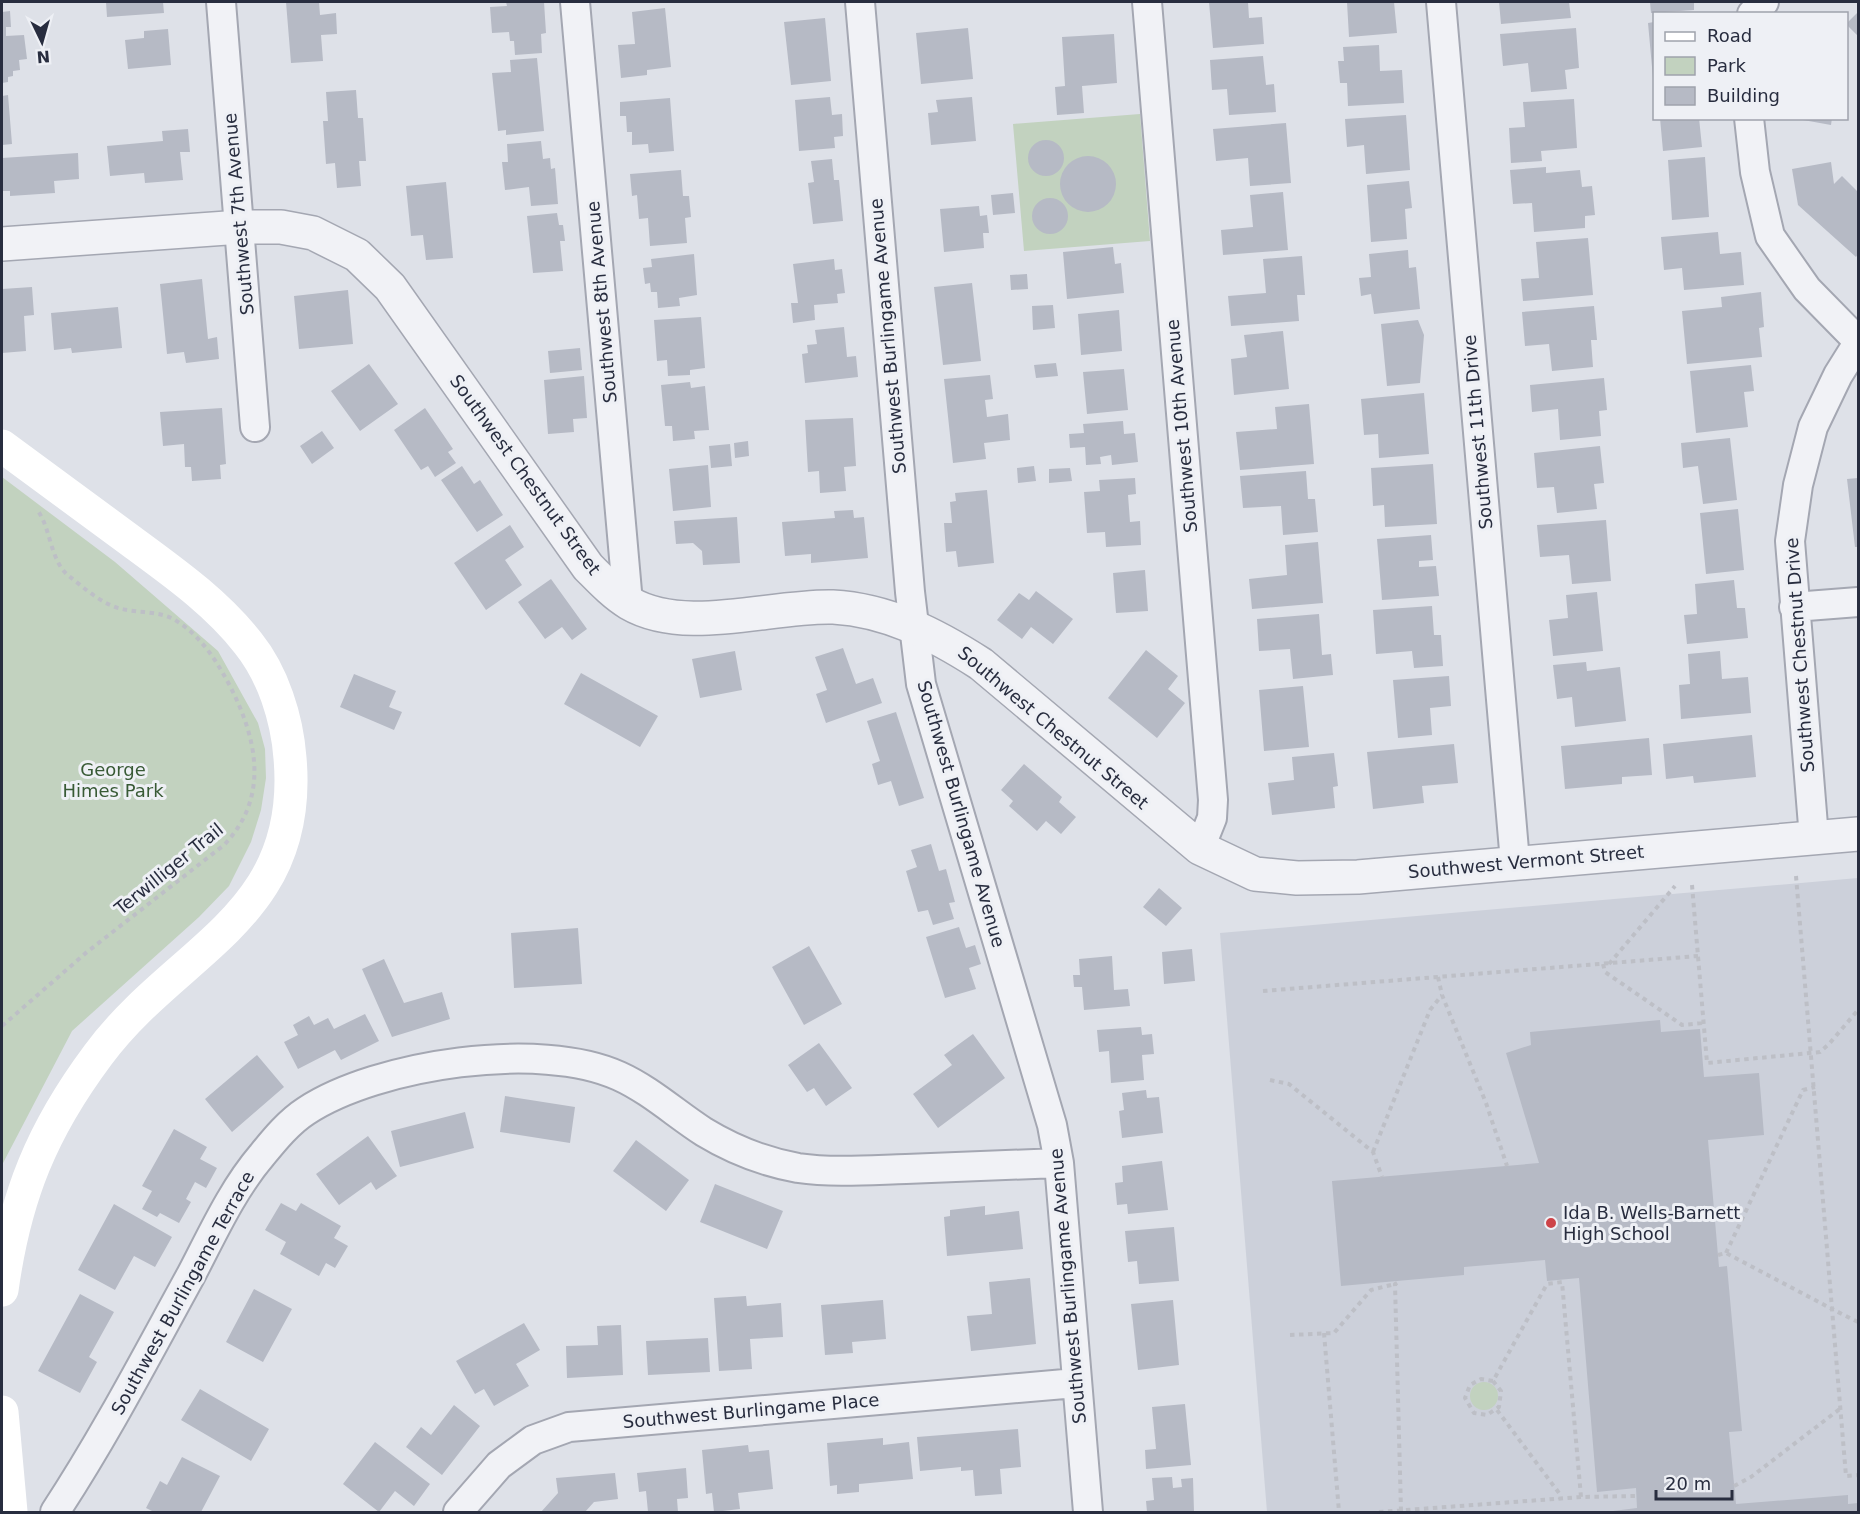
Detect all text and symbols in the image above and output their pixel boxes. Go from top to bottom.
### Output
north arrow [12,12,72,72]
legend [1653,12,1848,120]
text: Road [1707,25,1752,46]
text: N [36,46,51,66]
text: Park [1707,55,1746,76]
text: Building [1707,85,1780,106]
street label: Southwest 7th Avenue [219,112,258,316]
street label: Southwest Burlingame Avenue [865,197,910,475]
street label: Southwest 8th Avenue [582,200,621,404]
street label: Southwest 10th Avenue [1162,318,1201,534]
street label: Southwest 11th Drive [1459,334,1496,530]
street label: Southwest Chestnut Street [446,371,605,579]
street label: Southwest Chestnut Drive [1781,537,1818,773]
street label: Southwest Chestnut Street [954,642,1153,813]
street label: Southwest Burlingame Avenue [913,678,1010,950]
park label: George Himes Park [62,759,164,801]
street label: Terwilliger Trail [109,818,227,919]
street label: Southwest Vermont Street [1407,841,1645,882]
street label: Southwest Burlingame Avenue [1045,1147,1090,1425]
street label: Southwest Burlingame Terrace [107,1167,258,1418]
place label: Ida B. Wells-Barnett High School [1563,1202,1740,1244]
marker: Ida B. Wells-Barnett High School [1544,1216,1558,1230]
street label: Southwest Burlingame Place [622,1389,880,1432]
scale bar [1656,1463,1732,1501]
text: 20 m [1665,1473,1711,1494]

